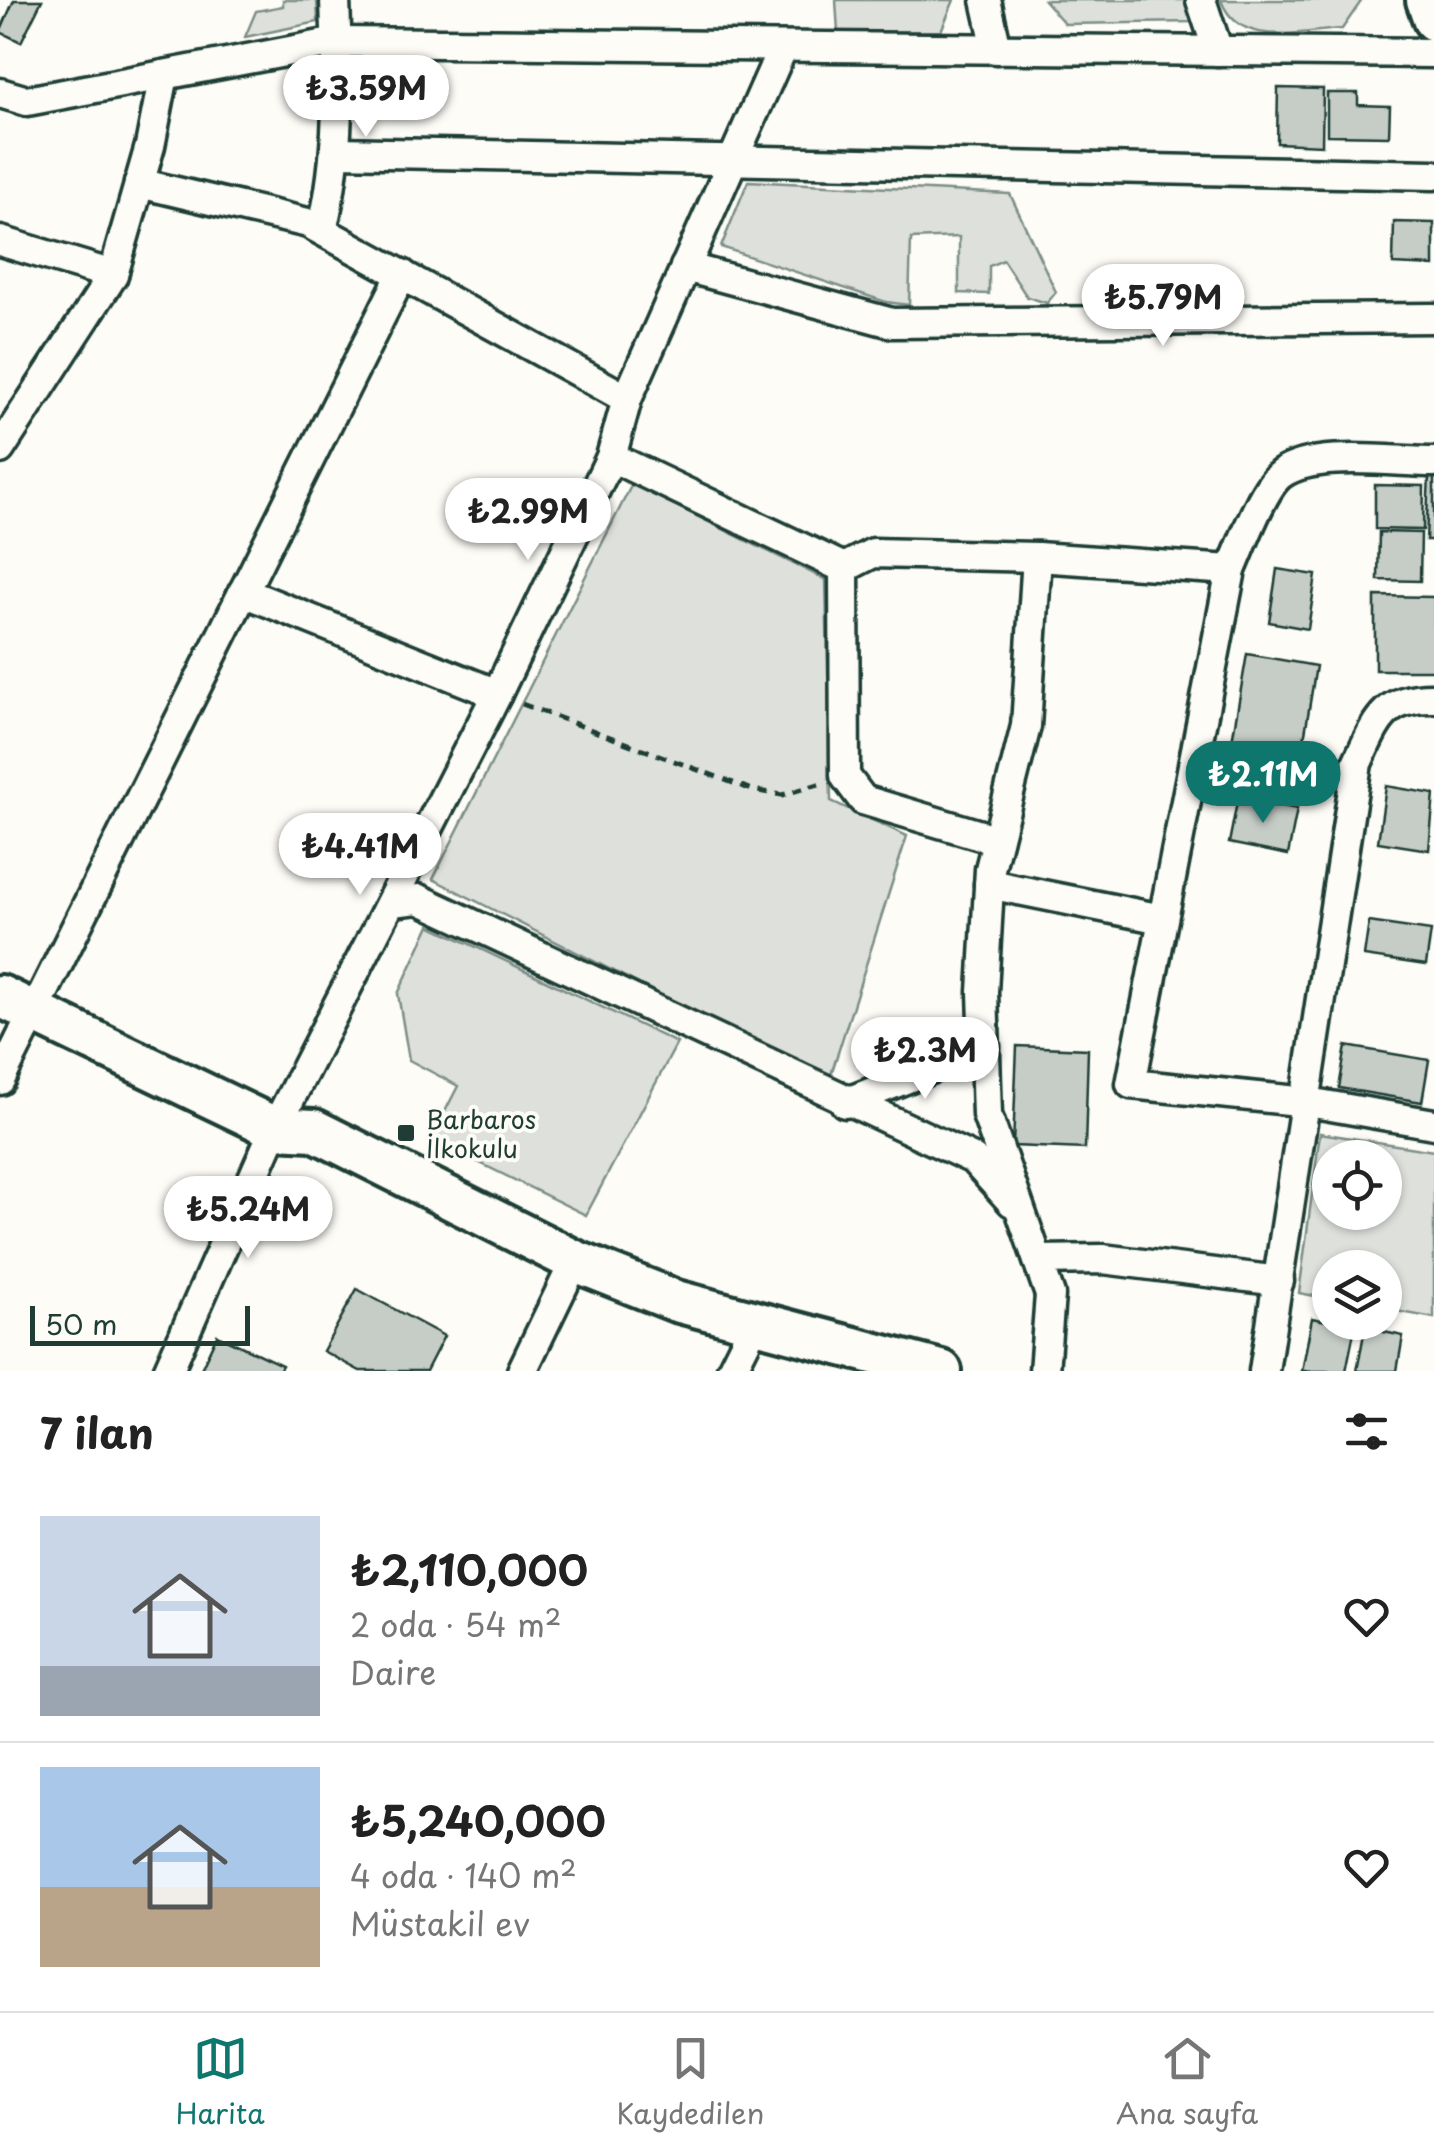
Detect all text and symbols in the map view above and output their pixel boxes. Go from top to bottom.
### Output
pin: ₺3.59M [285,55,447,140]
text: ₺3.59M [305,63,427,111]
pin: ₺5.79M [1082,264,1244,349]
text: ₺5.79M [1104,272,1222,320]
pin: ₺2.99M [447,478,609,563]
text: ₺2.99M [467,486,589,534]
pin: ₺2.11M [1182,741,1344,826]
text: ₺2.11M [1208,749,1318,797]
pin: ₺4.41M [279,813,441,898]
text: ₺4.41M [301,821,419,869]
pin: ₺2.3M [855,1017,995,1102]
text: ₺2.3M [873,1025,977,1073]
place label: Barbaros İlkokulu [426,1100,536,1167]
marker: Barbaros İlkokulu [395,1122,417,1144]
map controls [1312,1140,1402,1340]
button: locate [1312,1140,1402,1230]
pin: ₺5.24M [167,1176,329,1261]
text: ₺5.24M [186,1184,310,1232]
button: layers [1312,1250,1402,1340]
scale bar [30,1301,250,1346]
text: 50 m [45,1302,118,1345]
text: 7 ilan [40,1400,154,1463]
icon: filters [1339,1404,1394,1459]
text: ₺2,110,000 [350,1537,588,1600]
icon: home [120,1556,240,1676]
icon: heart [1339,1589,1394,1644]
text: 2 oda · 54 m² [350,1600,561,1648]
text: Daire [350,1648,436,1696]
text: ₺5,240,000 [350,1788,606,1851]
icon: home [120,1807,240,1927]
icon: heart [1339,1840,1394,1895]
text: 4 oda · 140 m² [350,1851,577,1899]
text: Müstakil ev [350,1899,530,1947]
tab: Harita [176,2031,265,2134]
tab: Kaydedilen [616,2031,764,2134]
tab: Ana sayfa [1116,2031,1258,2134]

